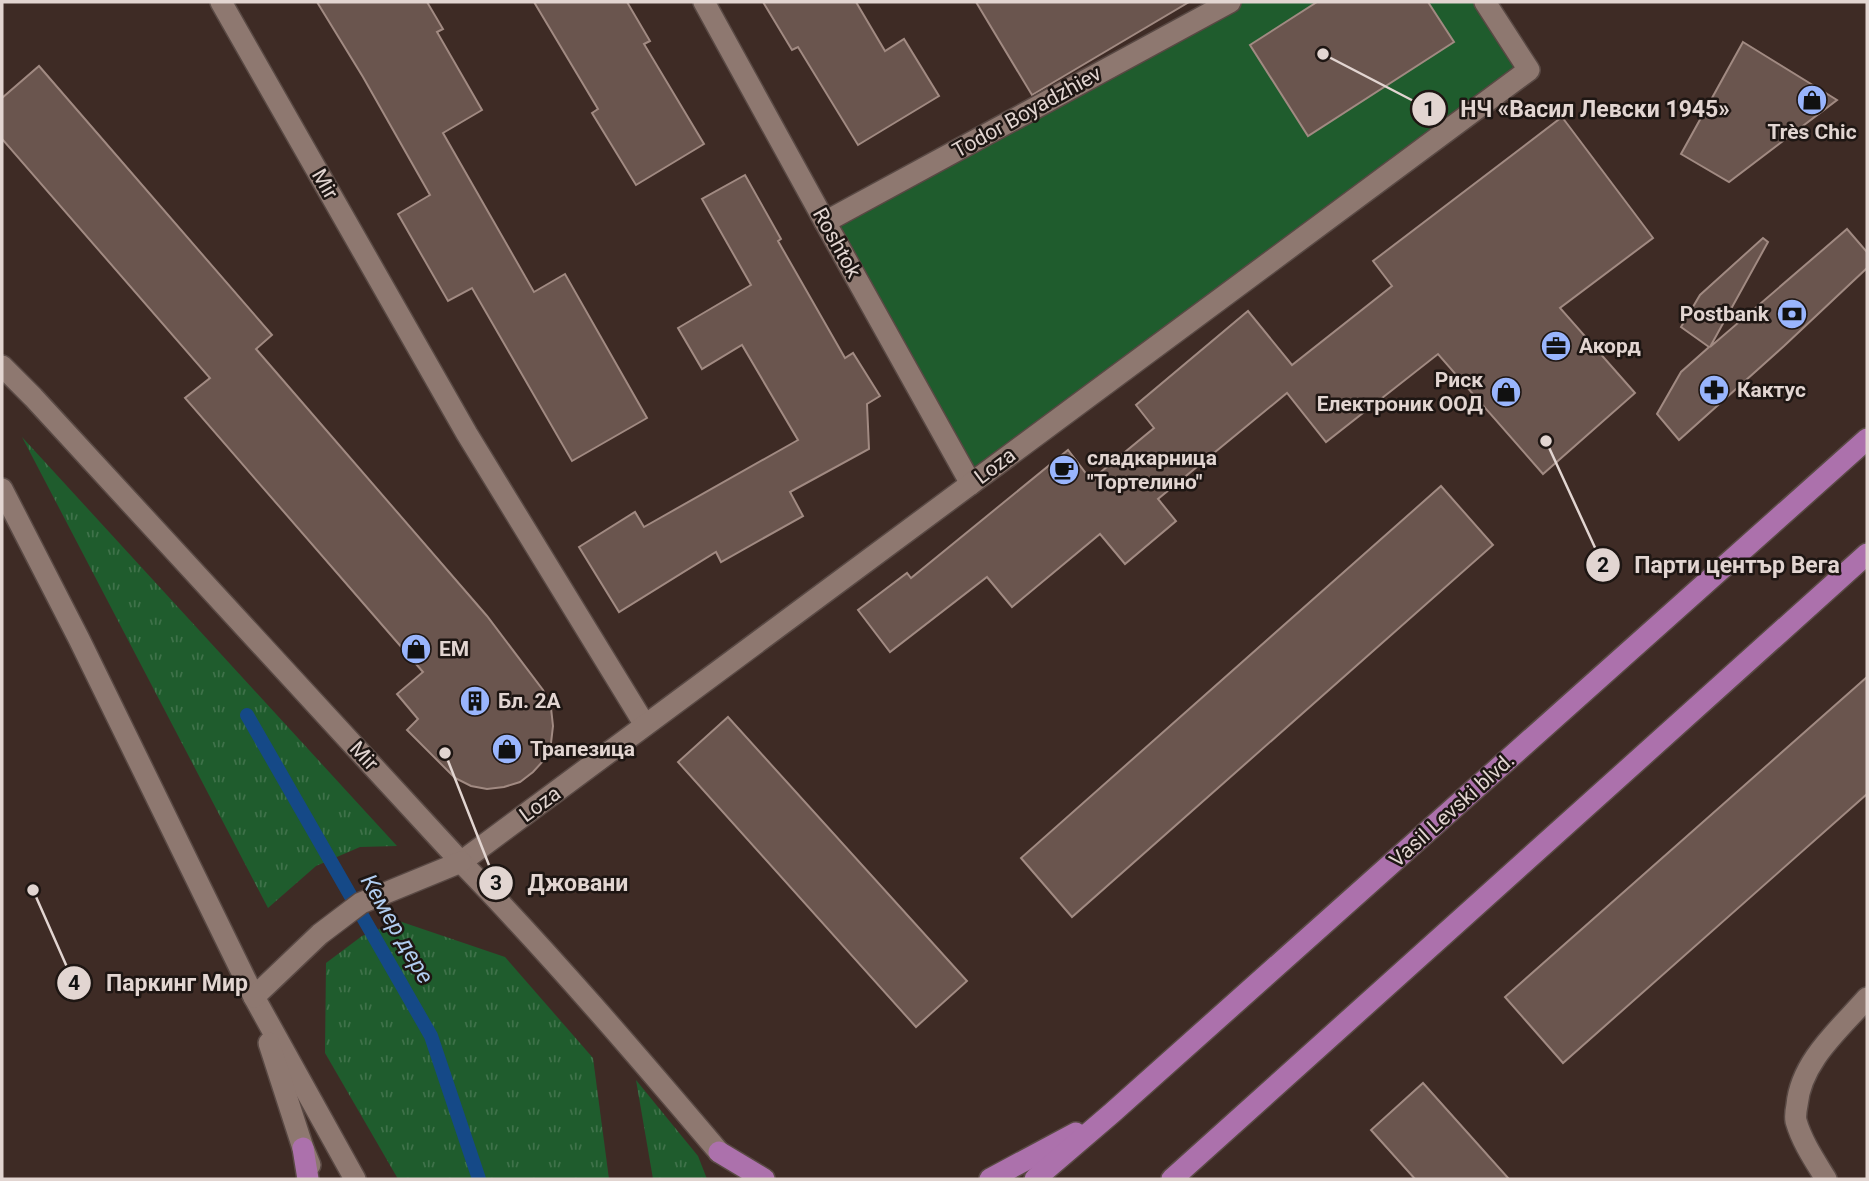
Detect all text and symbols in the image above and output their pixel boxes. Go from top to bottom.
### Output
street label: Todor Boyadzhiev [949,61,1105,163]
shop icon: Très Chic [1795,83,1829,117]
callout: НЧ «Васил Левски 1945» [1411,87,1744,131]
text: НЧ «Васил Левски 1945» [1460,96,1730,123]
text: 1 [1423,97,1435,121]
place label: Très Chic [1767,120,1857,144]
street label: Mir [307,165,343,203]
street label: Roshtok [808,204,866,283]
bank icon: Postbank [1775,297,1809,331]
place label: Postbank [1680,302,1770,326]
office icon: Акорд [1539,329,1573,363]
place label: Акорд [1579,334,1641,358]
place label: Риск Електроник ООД [1317,368,1483,416]
pharmacy icon: Кактус [1697,373,1731,407]
shop icon: Риск Електроник ООД [1489,375,1523,409]
place label: Кактус [1737,378,1806,402]
street label: Loza [970,443,1020,489]
place label: сладкарница "Тортелино" [1087,446,1217,494]
cafe icon: сладкарница "Тортелино" [1047,453,1081,487]
callout: Парти център Вега [1586,543,1854,587]
text: Парти център Вега [1634,552,1840,579]
text: 2 [1597,553,1609,577]
shop icon: ЕМ [399,632,433,666]
place label: ЕМ [439,637,469,661]
building icon: Бл. 2А [458,684,492,718]
place label: Бл. 2А [498,689,561,713]
shop icon: Трапезица [490,732,524,766]
street label: Mir [345,737,383,775]
place label: Трапезица [530,737,635,761]
street label: Vasil Levski blvd. [1385,748,1519,872]
street label: Loza [515,781,565,827]
callout: Джовани [478,861,642,905]
water label: Кемер дере [355,869,439,989]
text: Джовани [528,870,628,897]
text: 3 [490,871,502,895]
callout: Паркинг Мир [57,961,262,1005]
text: Паркинг Мир [106,970,248,997]
text: 4 [68,971,80,995]

